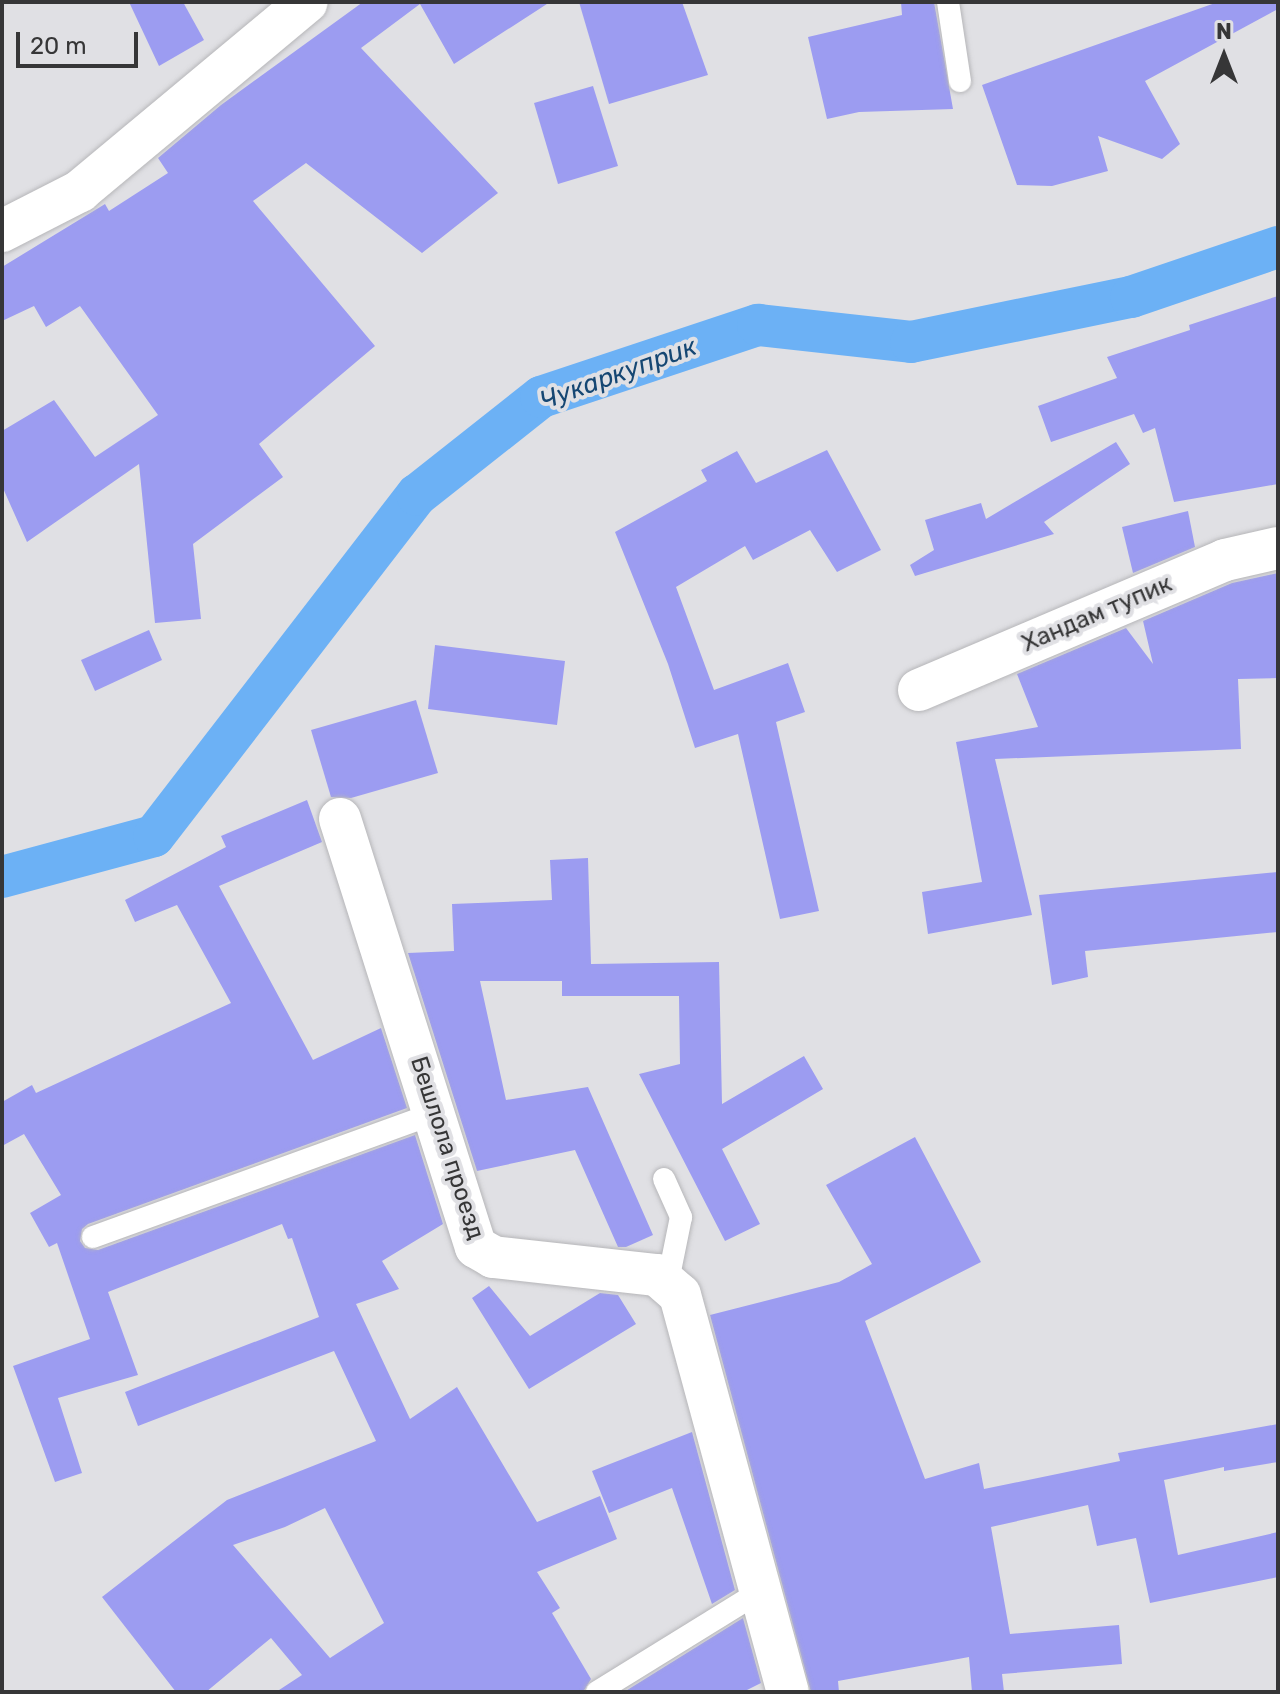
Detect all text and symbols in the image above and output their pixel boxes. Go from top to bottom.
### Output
scale bar [20,16,142,66]
north arrow [1184,16,1264,96]
text: N [1216,18,1232,45]
text: 20 m [30,32,87,60]
water label: Чукаркуприк [535,331,701,417]
street label: Хандам тупик [1018,569,1176,659]
street label: Бешлола проезд [404,1053,490,1243]

